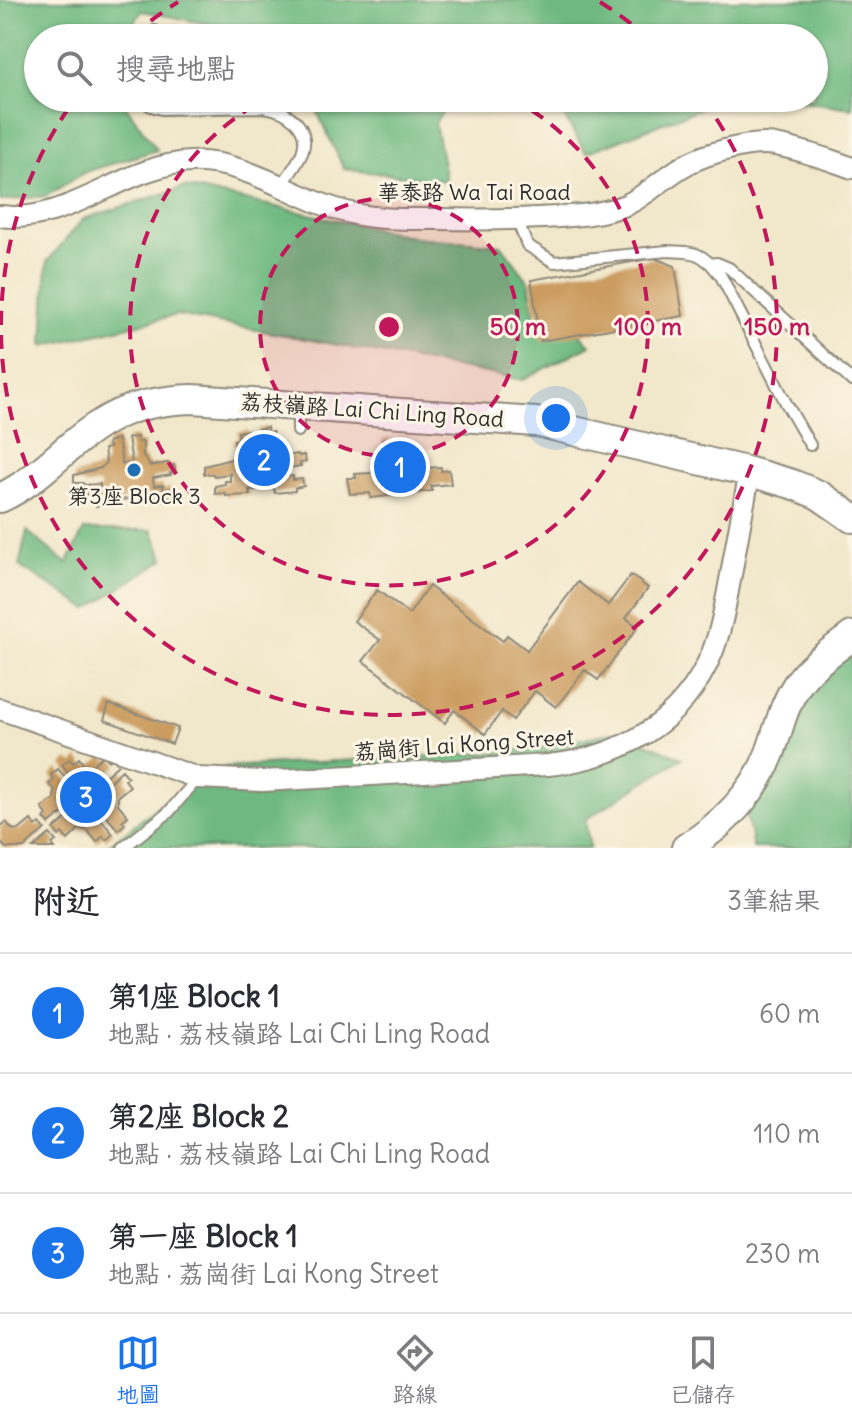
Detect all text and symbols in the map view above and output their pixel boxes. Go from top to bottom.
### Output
search box [24,24,828,112]
icon: search [52,46,96,90]
text: 搜尋地點 [116,49,236,87]
street label: 華泰路 Wa Tai Road [378,178,570,206]
text: 50 m [490,311,546,341]
text: 100 m [614,311,682,341]
text: 150 m [744,311,810,341]
centre of rings [375,313,403,341]
street label: 荔枝嶺路 Lai Chi Ling Road [239,387,505,433]
your location [536,398,576,438]
pin: 2 [238,430,290,490]
pin: 1 [374,437,426,497]
marker: 第3座 Block 3 [125,461,143,479]
place label: 第3座 Block 3 [67,482,201,510]
street label: 荔崗街 Lai Kong Street [353,722,575,766]
pin: 3 [60,767,112,827]
text: 附近 [32,879,100,922]
text: 3筆結果 [727,884,820,917]
text: 第1座 Block 1 [108,977,280,1015]
text: 1 [53,997,63,1030]
text: 60 m [759,997,820,1030]
text: 地點 · 荔枝嶺路 Lai Chi Ling Road [108,1017,490,1050]
text: 第2座 Block 2 [108,1097,289,1135]
text: 2 [51,1117,65,1150]
text: 110 m [753,1117,820,1150]
text: 地點 · 荔枝嶺路 Lai Chi Ling Road [108,1137,490,1170]
text: 第一座 Block 1 [108,1217,298,1255]
text: 3 [51,1237,65,1270]
text: 230 m [745,1237,820,1270]
text: 地點 · 荔崗街 Lai Kong Street [108,1257,439,1290]
tab: 地圖 [116,1331,160,1408]
tab: 路線 [393,1331,437,1408]
tab: 已儲存 [670,1331,736,1408]

